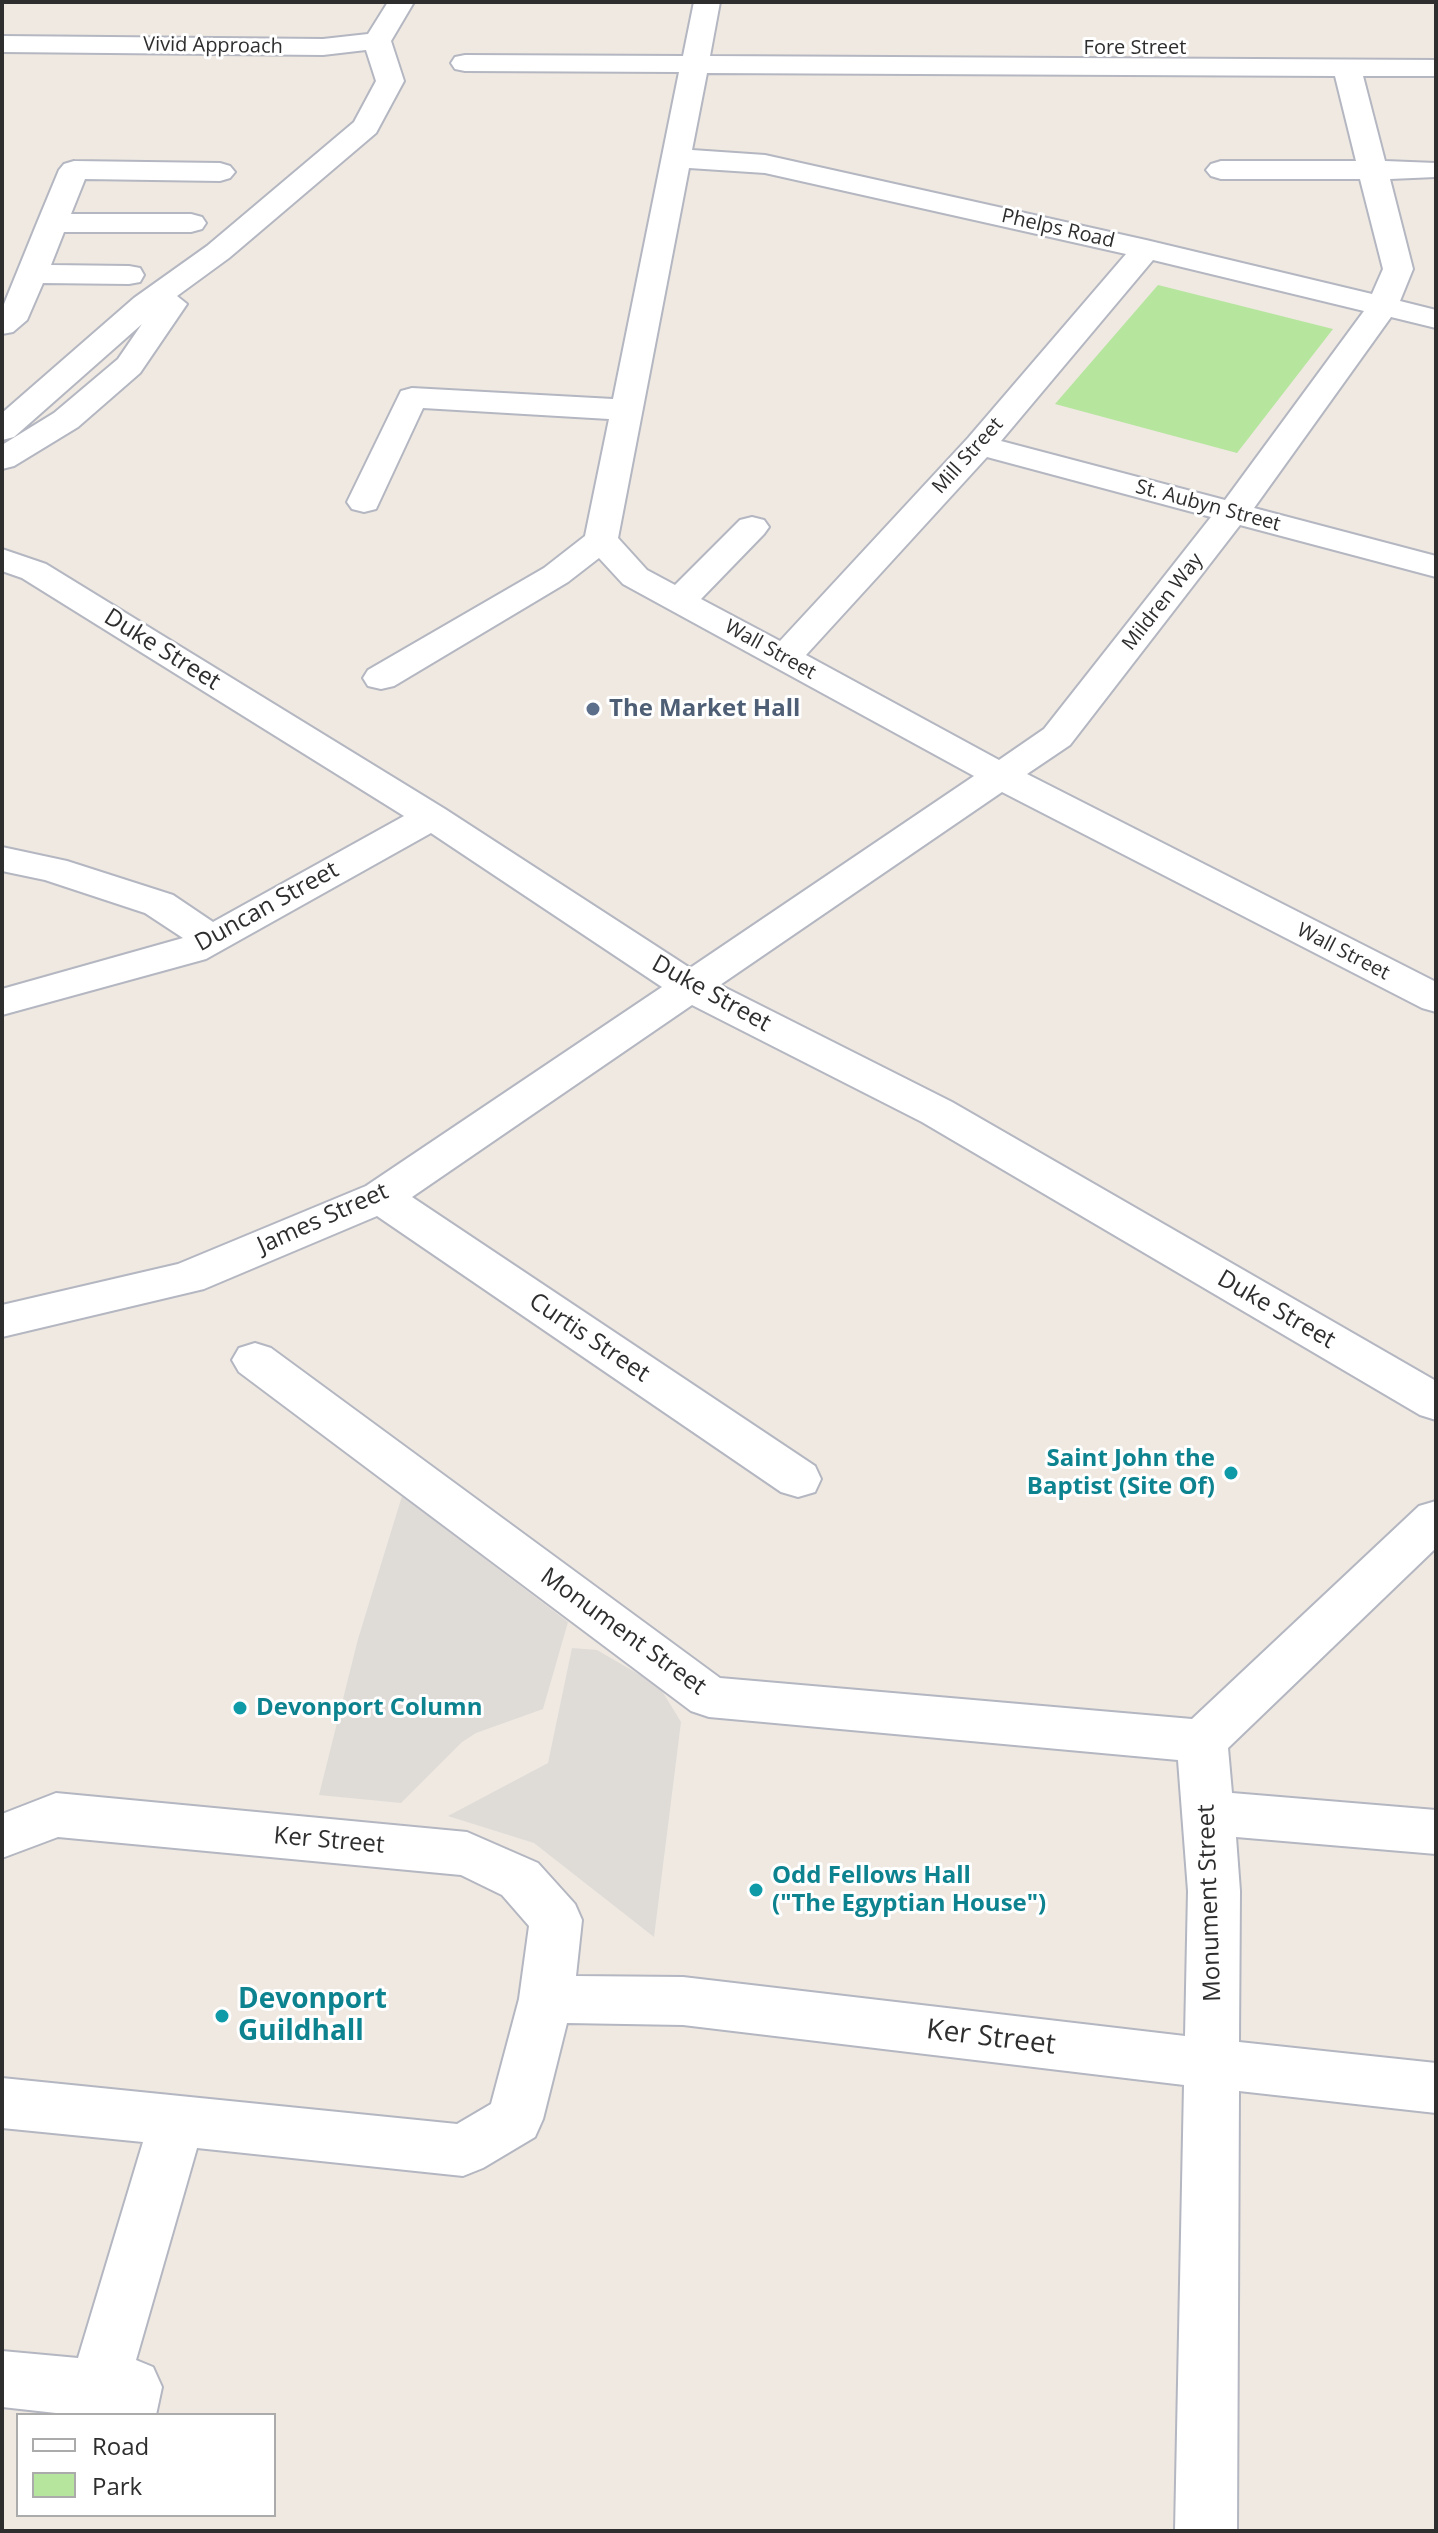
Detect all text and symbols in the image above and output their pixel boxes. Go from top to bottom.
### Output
street label: Vivid Approach [143,33,283,59]
street label: Fore Street [1084,36,1186,60]
street label: Phelps Road [999,204,1117,254]
street label: Mill Street [928,413,1008,499]
street label: St. Aubyn Street [1133,475,1283,537]
street label: Mildren Way [1118,549,1208,655]
street label: Duke Street [99,603,225,697]
street label: Wall Street [720,615,820,685]
place label: The Market Hall [609,695,800,723]
marker: The Market Hall [584,700,602,718]
street label: Duncan Street [190,856,344,958]
street label: Wall Street [1293,918,1393,986]
street label: Duke Street [647,950,775,1038]
street label: James Street [253,1177,393,1261]
street label: Duke Street [1212,1265,1340,1355]
street label: Curtis Street [523,1287,655,1389]
place label: Saint John the Baptist (Site Of) [1027,1445,1215,1501]
marker: Saint John the Baptist (Site Of) [1222,1464,1240,1482]
street label: Monument Street [535,1562,711,1702]
place label: Devonport Column [256,1694,482,1722]
marker: Devonport Column [231,1699,249,1717]
street label: Monument Street [1192,1804,1228,2002]
street label: Ker Street [272,1822,386,1860]
place label: Odd Fellows Hall ("The Egyptian House") [772,1862,1046,1918]
marker: Odd Fellows Hall ("The Egyptian House") [747,1881,765,1899]
place label: Devonport Guildhall [238,1983,387,2049]
marker: Devonport Guildhall [213,2007,231,2025]
street label: Ker Street [925,2013,1057,2063]
legend [16,2413,276,2517]
text: Road [92,2429,149,2462]
text: Park [92,2469,142,2502]

